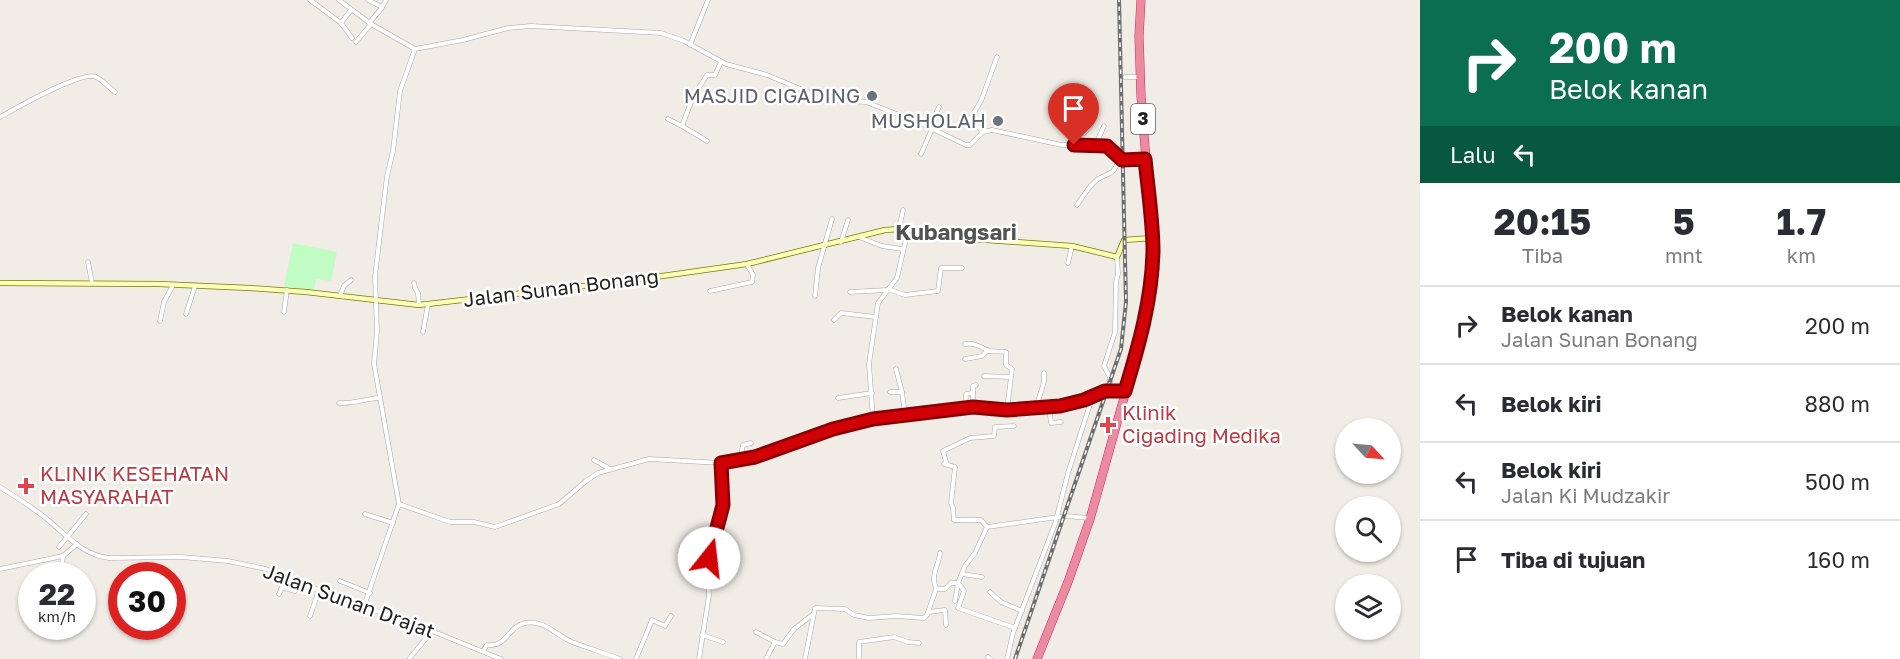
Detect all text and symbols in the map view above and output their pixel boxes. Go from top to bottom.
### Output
text: 200 m [1549,22,1676,72]
icon: right [1450,24,1528,102]
text: Belok kanan [1549,73,1708,105]
place label: MASJID CIGADING [684,83,860,107]
pin [1048,83,1099,145]
marker: MASJID CIGADING [865,89,879,103]
icon: arrive [1057,92,1090,125]
road number: 3 [1131,104,1155,134]
place label: MUSHOLAH [871,108,986,132]
marker: MUSHOLAH [991,114,1005,128]
icon: left [1508,138,1541,171]
text: Lalu [1450,141,1496,168]
text: 20:15 [1494,200,1591,243]
text: 5 [1673,200,1695,243]
text: 1.7 [1777,200,1826,243]
district label: Kubangsari [895,218,1017,245]
text: Tiba [1522,243,1563,267]
text: mnt [1665,243,1703,267]
text: km [1787,243,1816,267]
street label: Jalan Sunan Bonang [462,263,660,311]
text: Belok kanan [1501,300,1633,327]
icon: right [1450,309,1483,342]
text: 200 m [1805,312,1870,339]
text: Jalan Sunan Bonang [1501,327,1698,351]
icon: left [1450,387,1483,420]
text: Belok kiri [1501,390,1602,417]
text: 880 m [1805,390,1870,417]
place label: Klinik Cigading Medika [1122,400,1281,447]
marker: Klinik Cigading Medika [1099,416,1117,434]
north arrow [1335,418,1401,484]
map controls [1335,418,1401,640]
text: Belok kiri [1501,456,1602,483]
place label: KLINIK KESEHATAN MASYARAHAT [40,461,229,508]
icon: left [1450,465,1483,498]
text: 500 m [1805,468,1870,495]
marker: KLINIK KESEHATAN MASYARAHAT [17,477,35,495]
text: Jalan Ki Mudzakir [1501,483,1670,507]
button: search [1335,496,1401,562]
position arrow [677,526,741,590]
icon: arrive [1450,543,1483,576]
text: Tiba di tujuan [1501,546,1645,573]
text: 160 m [1807,546,1870,573]
street label: Jalan Sunan Drajat [260,558,438,642]
speed limit sign: 30 [108,562,186,640]
button: layers [1335,574,1401,640]
text: 22 [39,576,75,612]
text: km/h [38,607,76,625]

